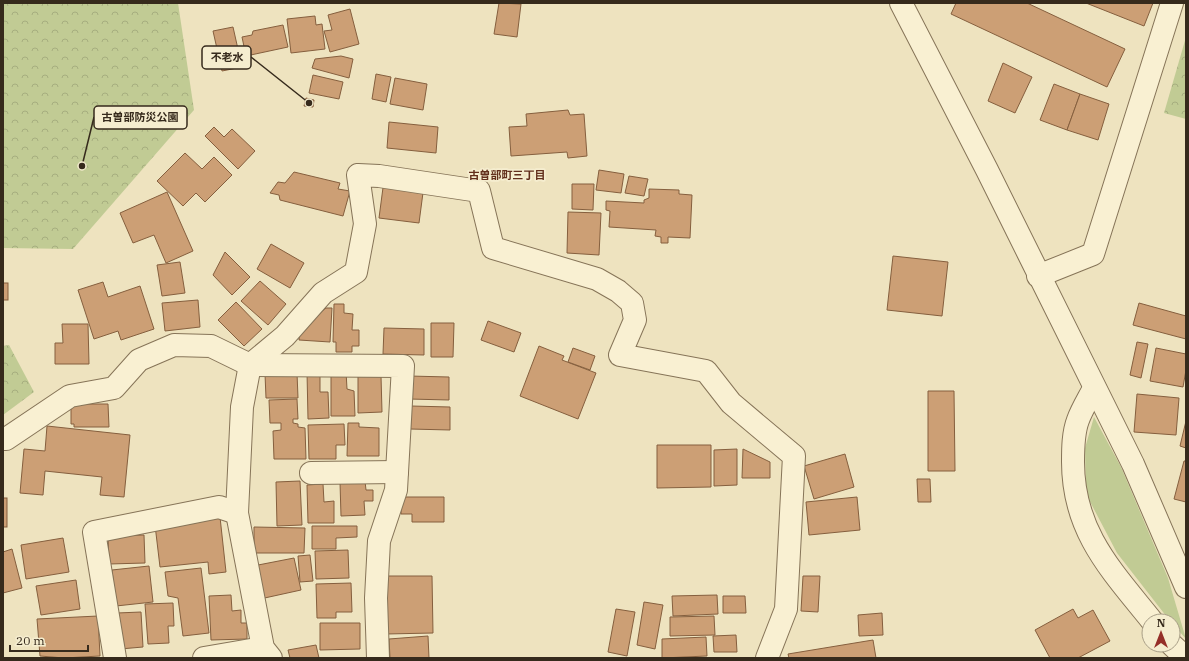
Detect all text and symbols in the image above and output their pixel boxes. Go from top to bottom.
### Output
callout: 不老水 [202,46,251,69]
text: 不老水 [211,50,244,64]
callout: 古曽部防災公園 [94,106,187,129]
text: 古曽部防災公園 [102,110,179,124]
district label: 古曽部町三丁目 [469,168,546,182]
north arrow [1141,613,1181,653]
text: N [1157,616,1166,630]
scale bar [10,627,88,653]
text: 20 m [16,633,45,648]

